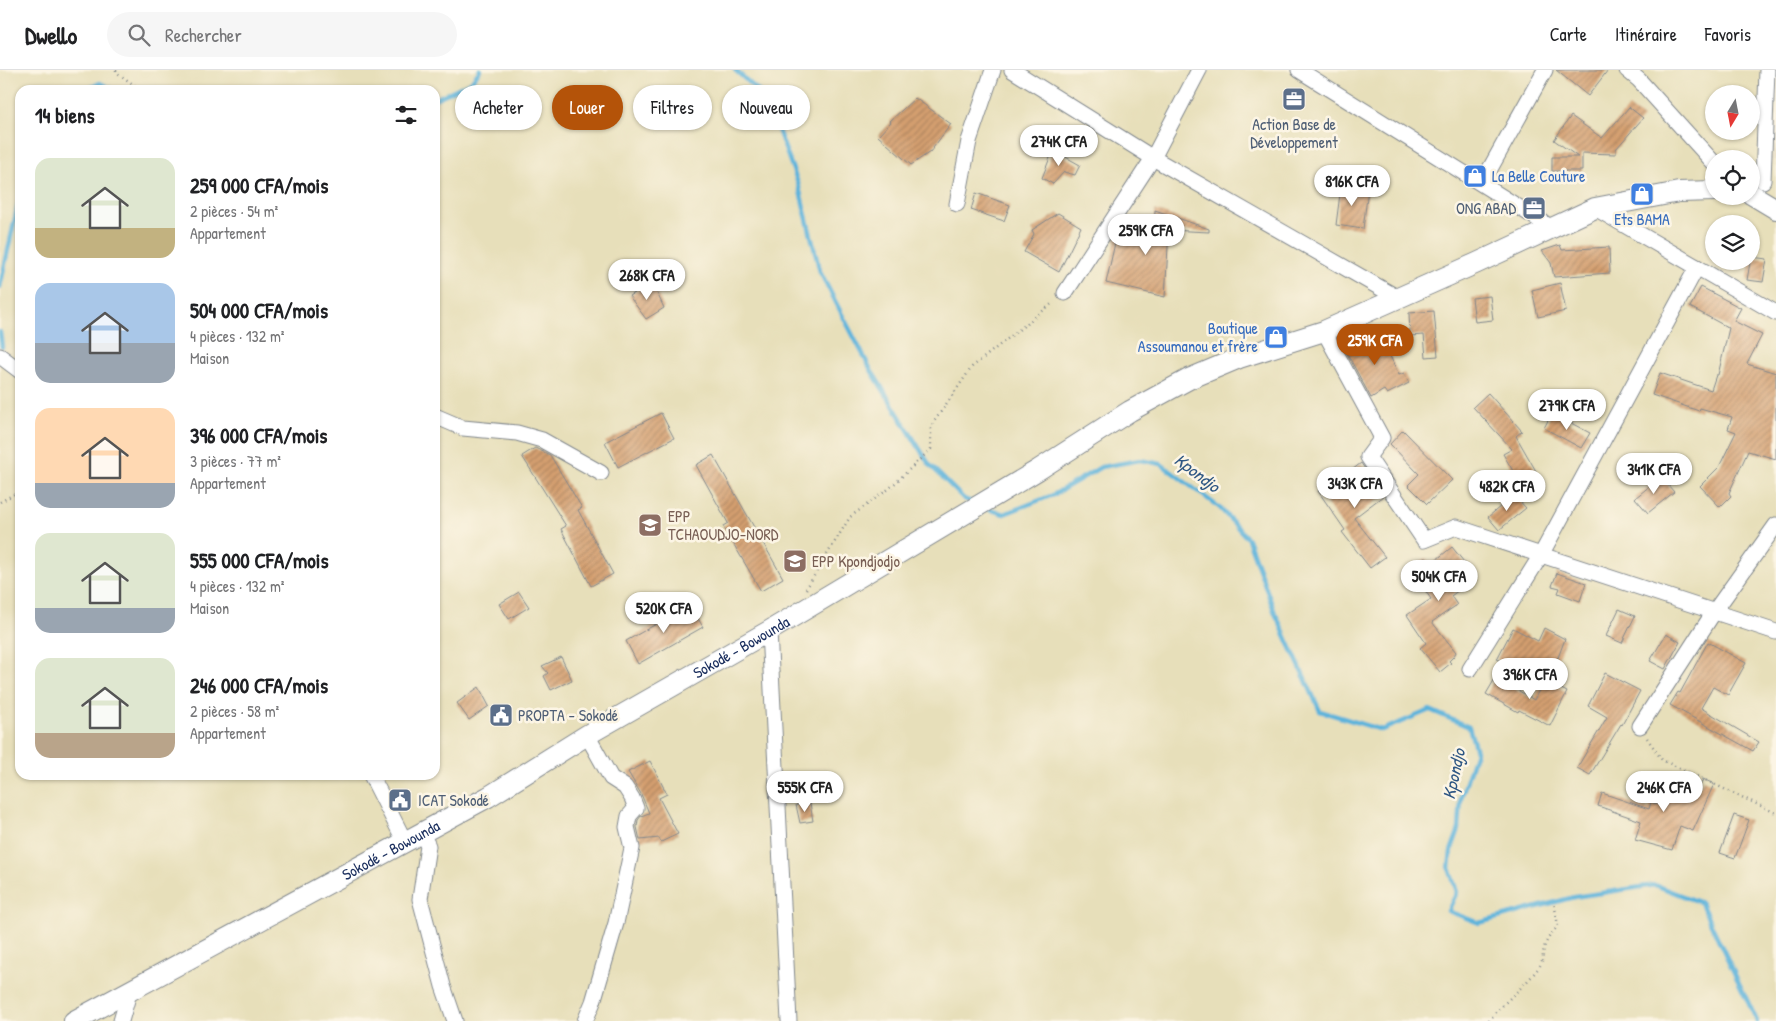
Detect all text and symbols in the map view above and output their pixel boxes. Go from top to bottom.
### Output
search box [107,12,457,57]
text: Dwello [25,19,77,51]
icon: search [125,21,153,49]
text: Rechercher [165,22,242,48]
text: Carte [1550,22,1587,47]
text: Itinéraire [1615,22,1677,47]
text: Favoris [1705,22,1751,47]
chip: Acheter [455,85,542,130]
chip: Louer [552,85,623,130]
chip: Filtres [633,85,712,130]
chip: Nouveau [722,85,810,130]
north arrow [1705,85,1760,140]
map controls [1705,85,1760,270]
office icon: Action Base de Développement [1281,86,1307,112]
text: 14 biens [35,101,95,130]
icon: filters [392,101,420,129]
place label: Action Base de Développement [1250,113,1338,153]
pin: 274K CFA [1007,124,1111,167]
text: 274K CFA [1031,130,1087,152]
button: locate [1705,150,1760,205]
shop icon: La Belle Couture [1462,163,1488,189]
pin: 816K CFA [1300,164,1404,207]
place label: La Belle Couture [1492,165,1586,187]
text: 816K CFA [1325,170,1379,192]
text: 259 000 CFA/mois [190,171,328,200]
icon: home [75,178,135,238]
shop icon: Ets BAMA [1629,181,1655,207]
office icon: ONG ABAD [1521,195,1547,221]
place label: ONG ABAD [1456,197,1516,219]
text: 2 pièces · 54 m² [190,200,278,222]
place label: Ets BAMA [1614,208,1670,230]
pin: 259K CFA [1094,214,1198,256]
button: layers [1705,215,1760,270]
text: 259K CFA [1119,219,1173,241]
text: Appartement [190,222,266,244]
pin: 268K CFA [595,258,699,301]
text: 268K CFA [619,264,675,286]
text: 504 000 CFA/mois [190,296,328,325]
icon: home [75,303,135,363]
place label: Boutique Assoumanou et frère [1138,317,1259,357]
shop icon: Boutique Assoumanou et frère [1263,324,1289,350]
pin: 259K CFA [1323,324,1427,366]
text: 4 pièces · 132 m² [190,325,284,347]
text: 259K CFA [1348,329,1402,351]
text: Maison [190,347,229,369]
pin: 279K CFA [1515,388,1619,431]
text: 279K CFA [1539,394,1595,416]
text: 396 000 CFA/mois [190,421,327,450]
icon: home [75,428,135,488]
water label: Kpondjo [1169,447,1227,499]
text: 3 pièces · 77 m² [190,450,281,472]
pin: 341K CFA [1602,452,1706,495]
text: 341K CFA [1627,458,1681,480]
pin: 343K CFA [1303,466,1407,509]
pin: 482K CFA [1455,470,1559,512]
text: Appartement [190,472,266,494]
text: 343K CFA [1328,472,1382,494]
text: 482K CFA [1479,475,1535,497]
place label: EPP TCHAOUDJO-NORD [668,505,779,545]
school or university icon: EPP TCHAOUDJO-NORD [637,512,663,538]
text: 555 000 CFA/mois [190,546,329,575]
school or university icon: EPP Kpondjodjo [782,548,808,574]
place label: EPP Kpondjodjo [812,550,900,572]
icon: home [75,553,135,613]
pin: 504K CFA [1387,560,1491,602]
text: 504K CFA [1412,565,1466,587]
text: 4 pièces · 132 m² [190,575,284,597]
pin: 520K CFA [612,592,716,634]
text: Maison [190,597,229,619]
text: 520K CFA [636,597,692,619]
street label: Sokodé - Bowounda [689,610,793,683]
pin: 396K CFA [1478,658,1582,700]
text: 396K CFA [1503,663,1557,685]
text: 246 000 CFA/mois [190,671,328,700]
icon: home [75,678,135,738]
text: 2 pièces · 58 m² [190,700,279,722]
public building icon: PROPTA - Sokodé [488,702,514,728]
place label: PROPTA - Sokodé [518,704,619,726]
text: Appartement [190,722,266,744]
water label: Kpondjo [1436,745,1471,801]
pin: 555K CFA [753,770,857,813]
pin: 246K CFA [1612,770,1716,813]
text: 555K CFA [778,776,832,798]
text: 246K CFA [1637,776,1691,798]
public building icon: ICAT Sokodé [387,787,413,813]
place label: ICAT Sokodé [418,789,490,811]
street label: Sokodé - Bowounda [338,814,443,885]

